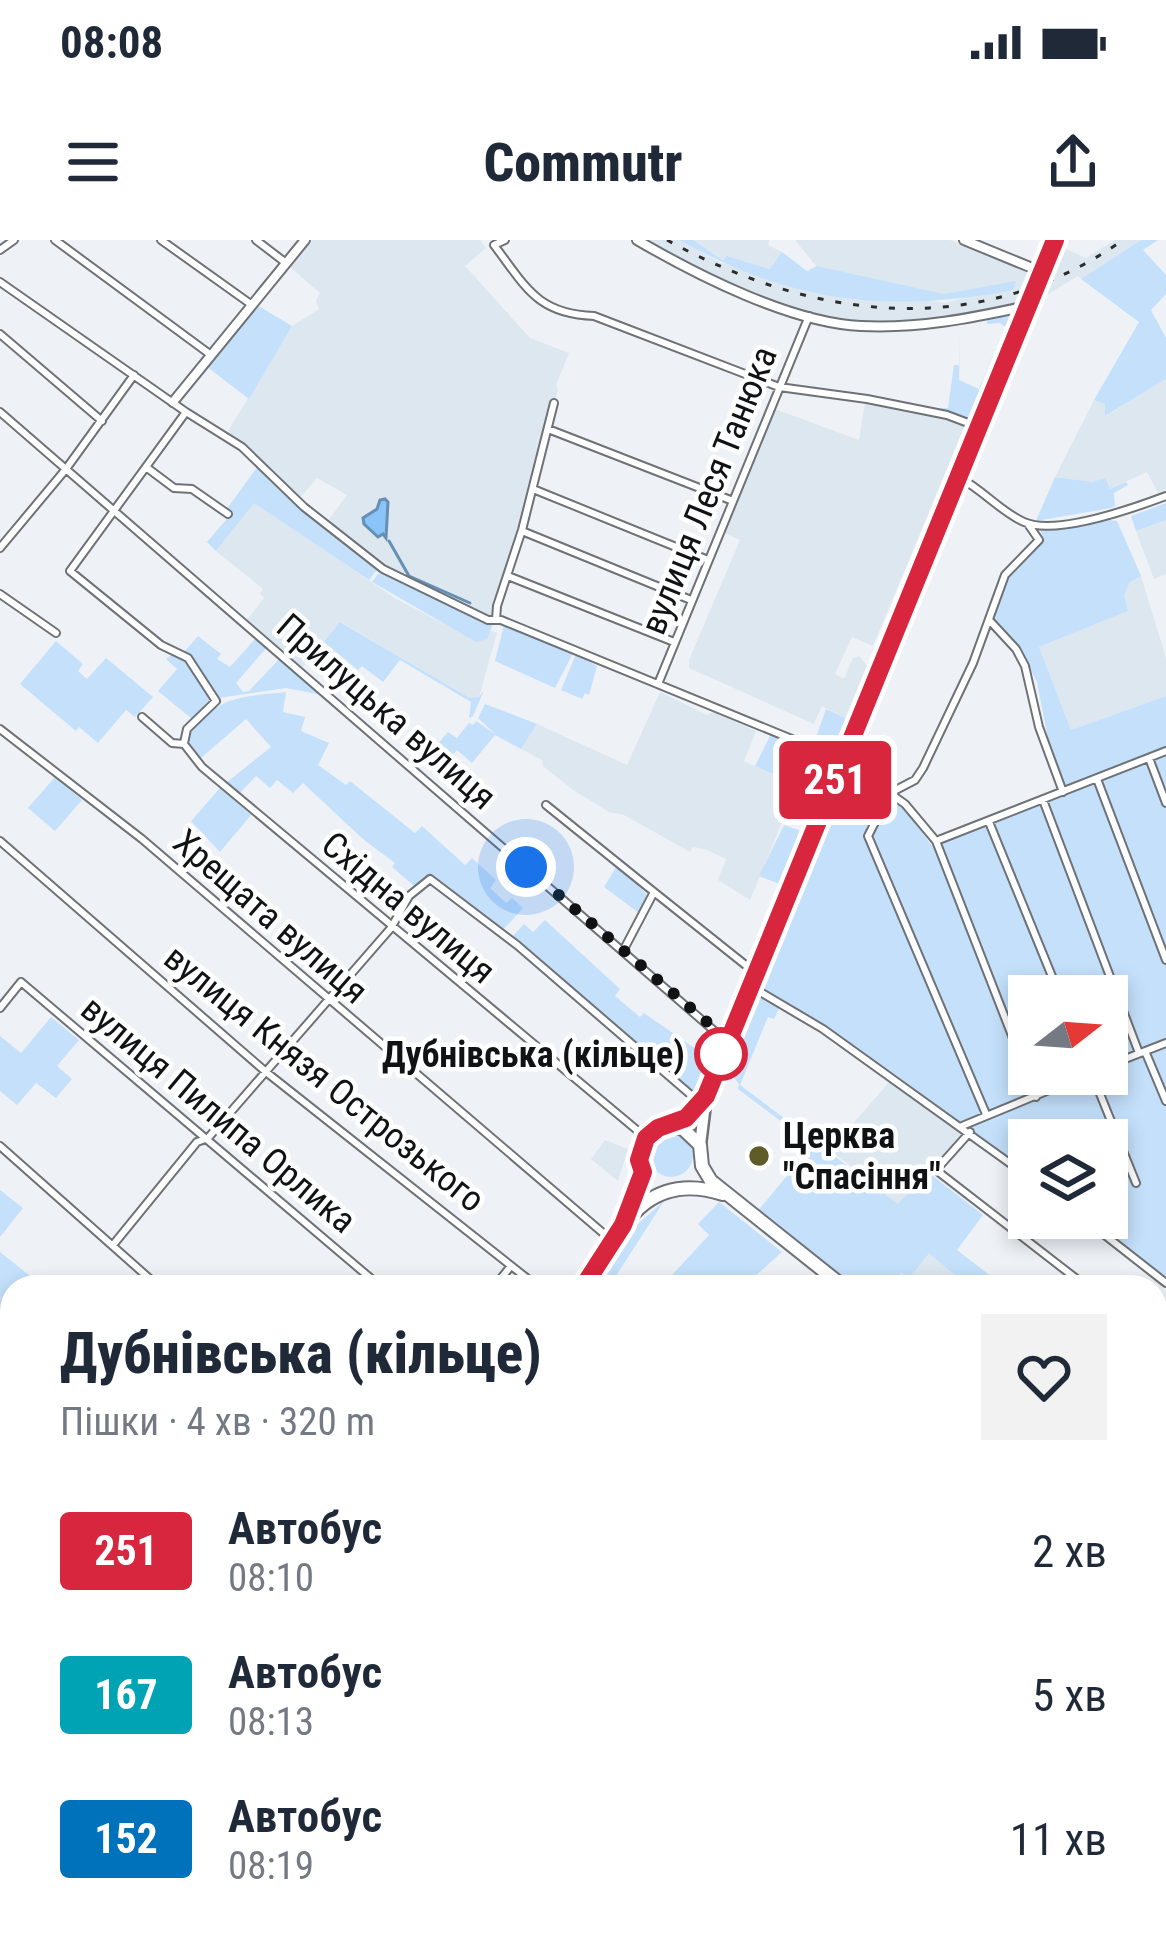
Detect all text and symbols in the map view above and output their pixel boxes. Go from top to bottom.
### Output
text: 08:08 [60,16,163,69]
icon: menu [60,129,126,195]
icon: share [1040,129,1106,195]
text: Commutr [483,131,683,194]
street label: вулиця Леся Танюка [632,340,786,640]
street label: Прилуцька вулиця [268,605,504,818]
line badge: 251 [766,741,904,819]
text: 251 [803,755,867,804]
street label: Хрещата вулиця [165,821,376,1012]
street label: Східна вулиця [313,823,503,992]
your location [496,837,556,897]
street label: вулиця Князя Острозького [156,937,493,1221]
north arrow [1008,975,1128,1095]
map controls [1008,975,1128,1239]
street label: вулиця Пилипа Орлика [73,988,364,1242]
marker: Дубнівська (кільце) [696,1029,746,1079]
place label: Дубнівська (кільце) [382,1034,685,1076]
place label: Церква "Спасіння" [783,1115,941,1198]
button: layers [1008,1119,1128,1239]
marker: Церква "Спасіння" [746,1143,772,1169]
button: heart [981,1314,1107,1440]
text: Дубнівська (кільце) [60,1320,542,1387]
text: Пішки · 4 хв · 320 m [60,1399,375,1445]
text: Автобус [228,1502,382,1555]
text: 2 хв [1032,1525,1107,1578]
text: 251 [94,1526,158,1575]
text: 08:10 [228,1555,314,1601]
text: Автобус [228,1646,382,1699]
text: 5 хв [1032,1669,1107,1722]
text: 167 [94,1670,158,1719]
text: 08:13 [228,1699,314,1745]
text: Автобус [228,1790,382,1843]
text: 11 хв [1010,1813,1107,1866]
text: 152 [94,1814,158,1863]
text: 08:19 [228,1843,314,1889]

